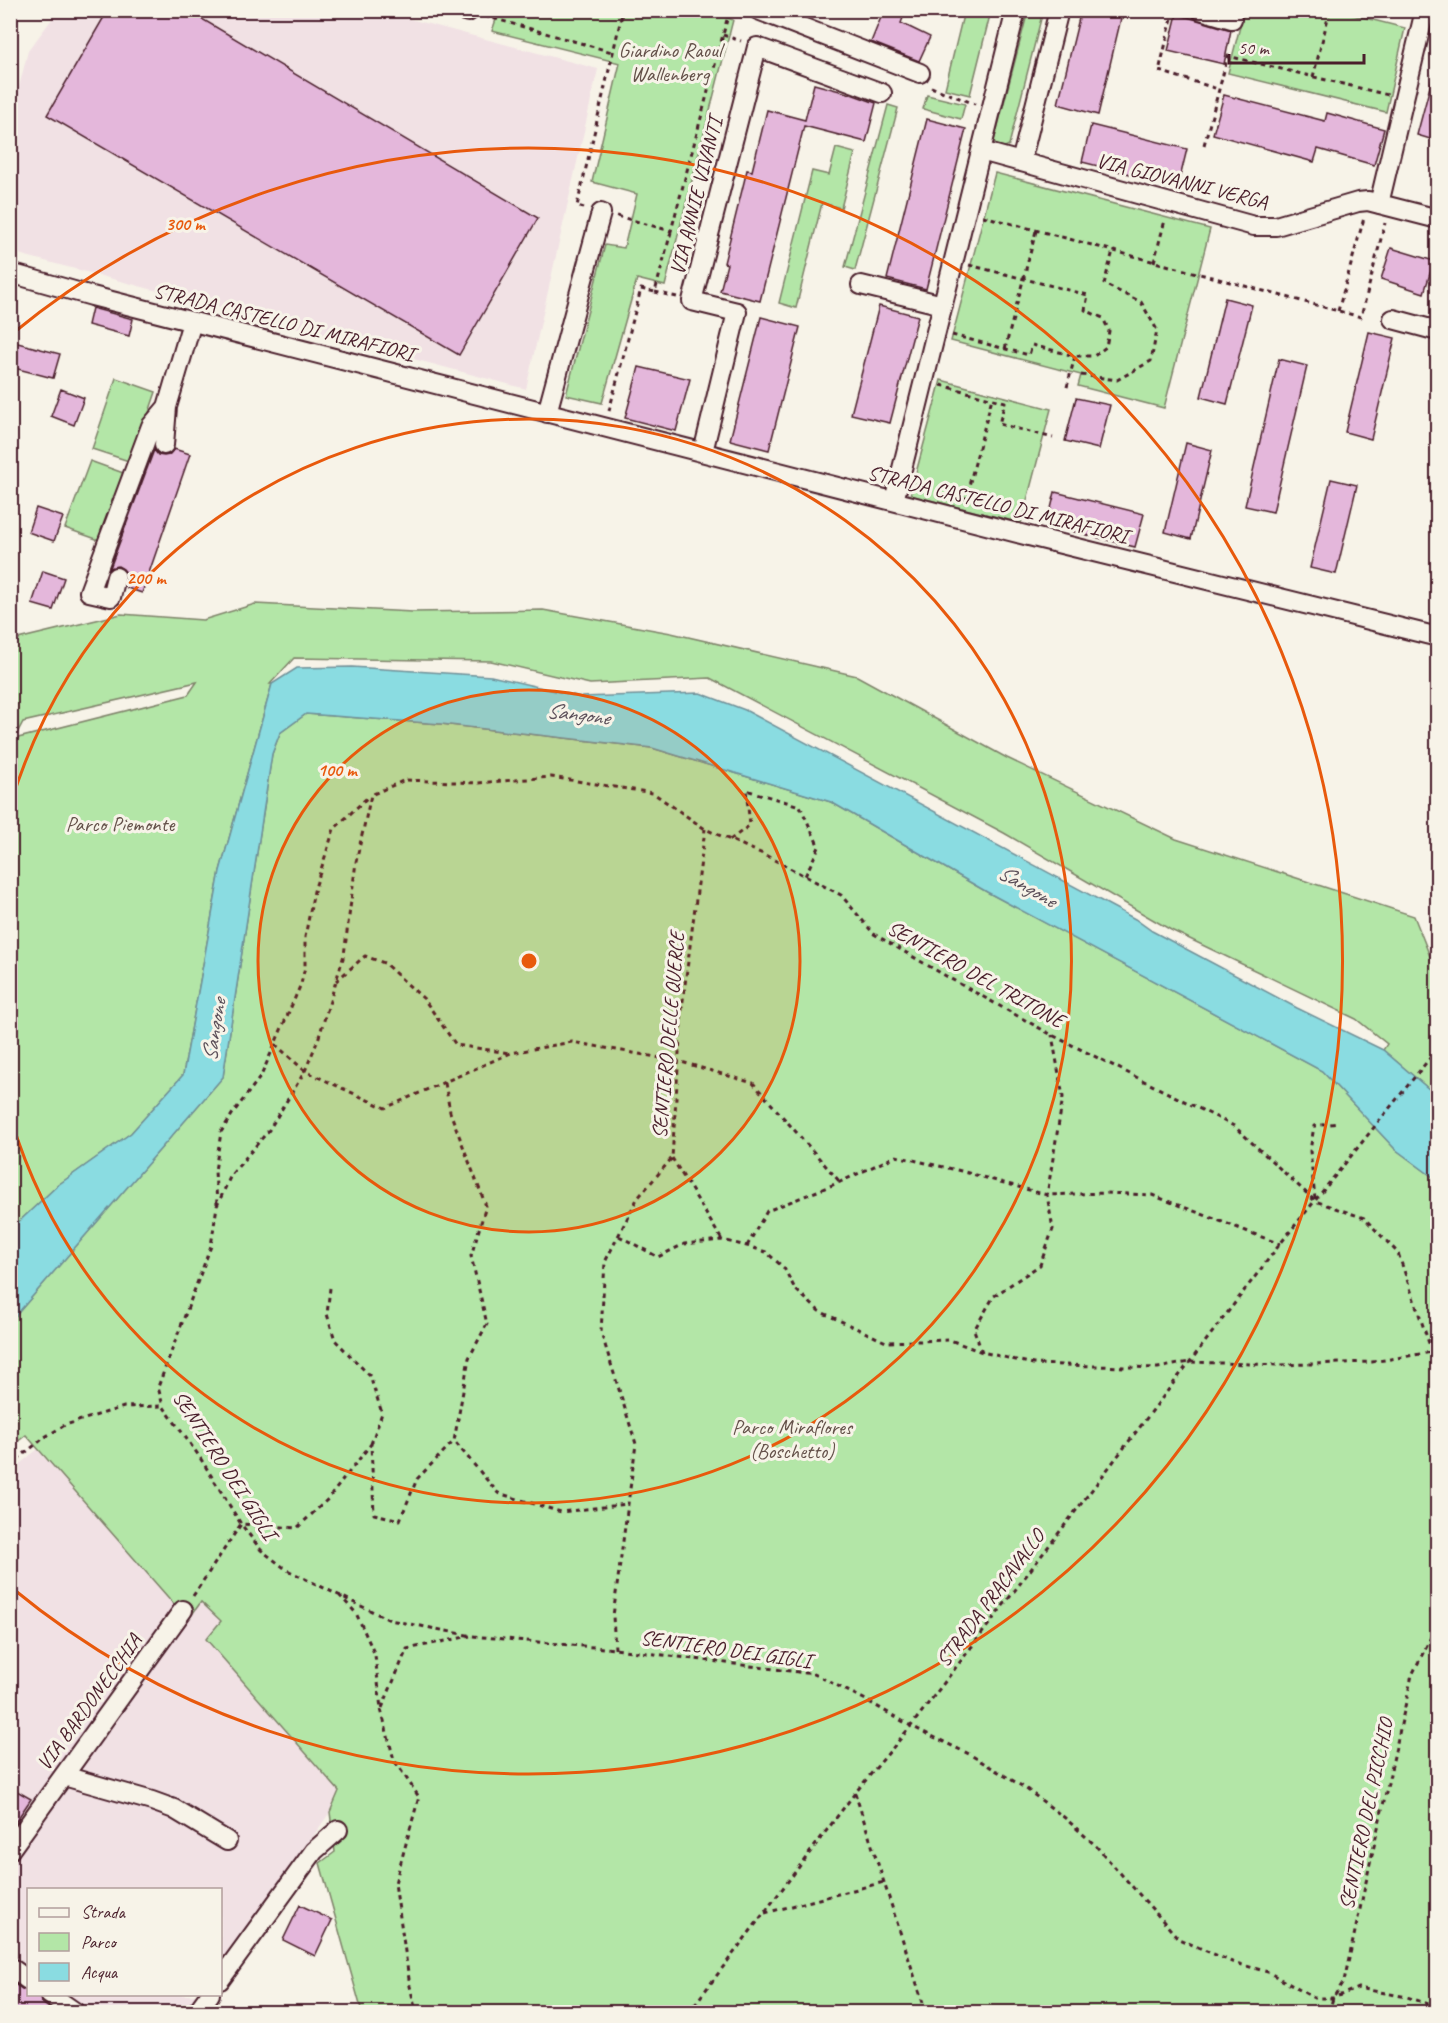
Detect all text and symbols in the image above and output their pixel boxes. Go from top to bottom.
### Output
scale bar [1229,27,1364,65]
park label: Giardino Raoul Wallenberg [619,37,725,87]
text: 50 m [1238,37,1271,59]
street label: VIA ANNIE VIVANTI [664,110,729,277]
street label: VIA GIOVANNI VERGA [1094,147,1271,215]
text: 300 m [166,213,206,235]
street label: STRADA CASTELLO DI MIRAFIORI [151,277,422,368]
street label: STRADA CASTELLO DI MIRAFIORI [865,459,1136,550]
text: 200 m [127,567,167,589]
water label: Sangone [545,696,614,732]
text: 100 m [318,759,358,781]
park label: Parco Piemonte [66,811,175,837]
water label: Sangone [993,858,1064,915]
street label: SENTIERO DEL TRITONE [883,915,1071,1035]
street label: SENTIERO DELLE QUERCE [646,928,690,1140]
centre of rings [519,951,539,971]
water label: Sangone [195,994,233,1063]
street label: SENTIERO DEI GIGLI [167,1386,285,1548]
park label: Parco Miraflores (Boschetto) [732,1414,854,1464]
street label: STRADA PRACAVALLO [930,1522,1052,1672]
street label: SENTIERO DEI GIGLI [639,1624,818,1674]
street label: VIA BARDONECCHIA [31,1628,148,1775]
street label: SENTIERO DEL PICCHIO [1333,1714,1399,1912]
legend [27,1888,222,1996]
text: Strada [81,1901,126,1923]
text: Parco [81,1931,117,1953]
text: Acqua [81,1961,119,1983]

